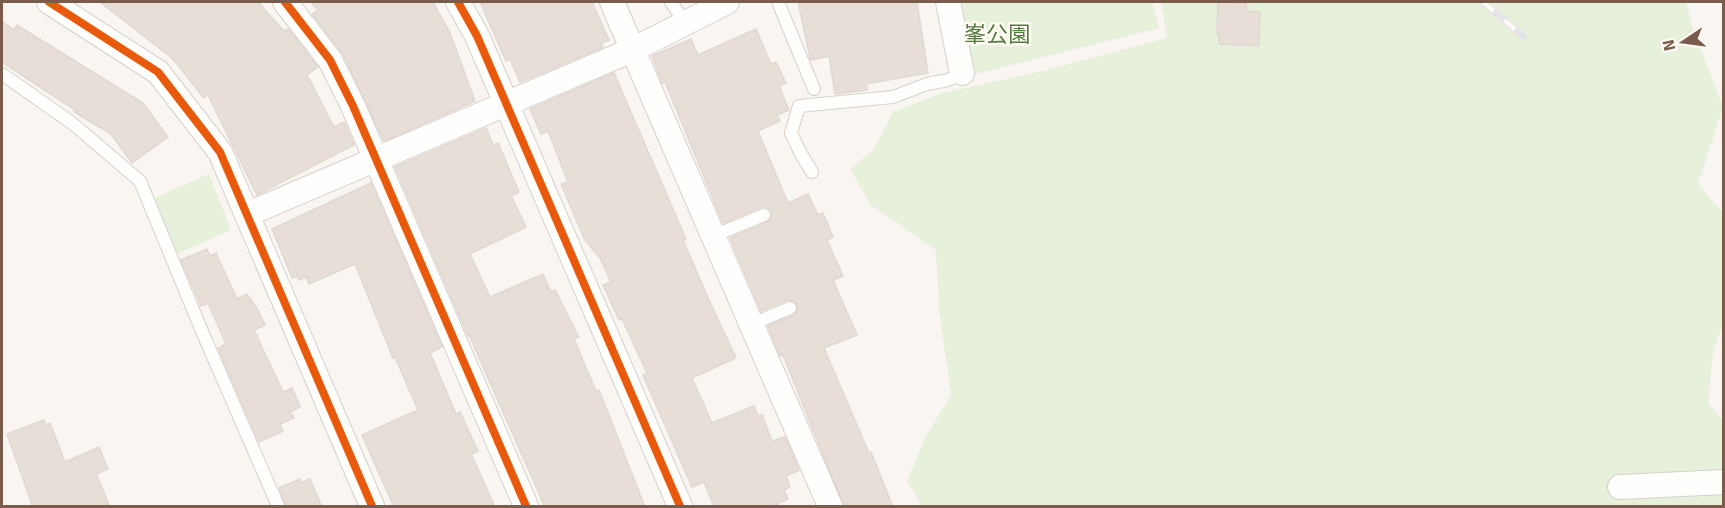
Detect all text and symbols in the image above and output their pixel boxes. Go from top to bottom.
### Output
north arrow [1653,12,1713,72]
park label: 峯公園 [964,21,1030,48]
text: N [1658,37,1680,53]

